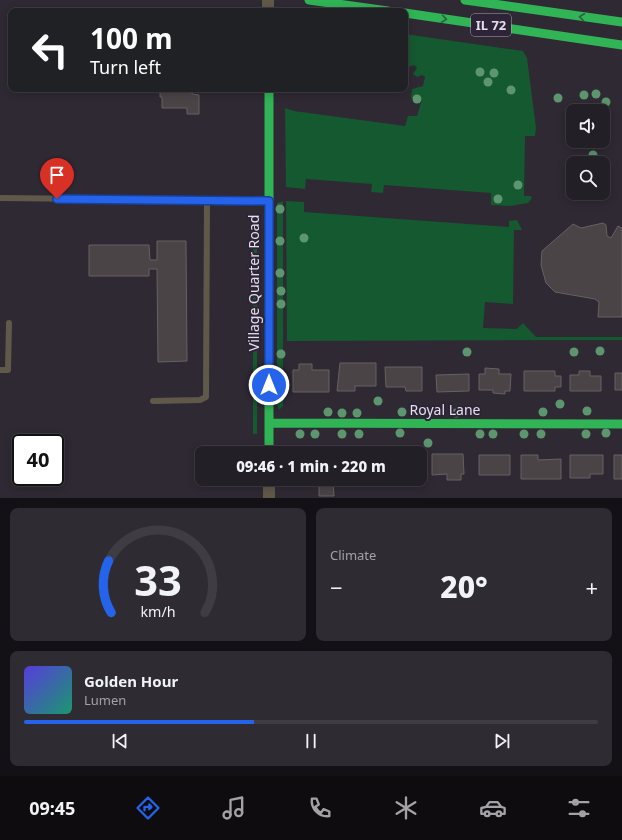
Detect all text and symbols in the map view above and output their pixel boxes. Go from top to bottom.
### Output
one-way arrow [579,13,585,22]
one-way arrow [441,14,447,23]
road number: IL 72 [471,14,511,36]
text: 100 m [90,19,173,57]
icon: left [24,24,76,76]
text: Turn left [90,55,161,79]
map controls [566,104,610,200]
button: sound [566,104,610,148]
button: search [566,156,610,200]
pin [40,158,74,199]
icon: arrive [46,164,68,186]
street label: Village Quarter Road [244,215,263,351]
position arrow [248,364,290,406]
street label: Royal Lane [410,400,481,419]
speed limit sign: 40 [12,434,64,486]
text: 09:46 · 1 min · 220 m [236,456,386,476]
text: Climate [330,546,376,564]
text: 33 [134,551,182,607]
text: 20° [440,566,488,607]
text: − [330,572,343,602]
text: + [585,572,598,602]
text: km/h [140,601,176,620]
text: Golden Hour [84,671,178,691]
text: Lumen [84,691,126,709]
icon: previous [109,730,131,752]
icon: pause [300,730,322,752]
icon: next [491,730,513,752]
icon: directions [134,794,162,822]
icon: music [220,794,248,822]
icon: phone [306,794,334,822]
icon: climate [392,794,420,822]
icon: car [479,794,507,822]
icon: filters [565,794,593,822]
text: 09:45 [29,796,75,820]

